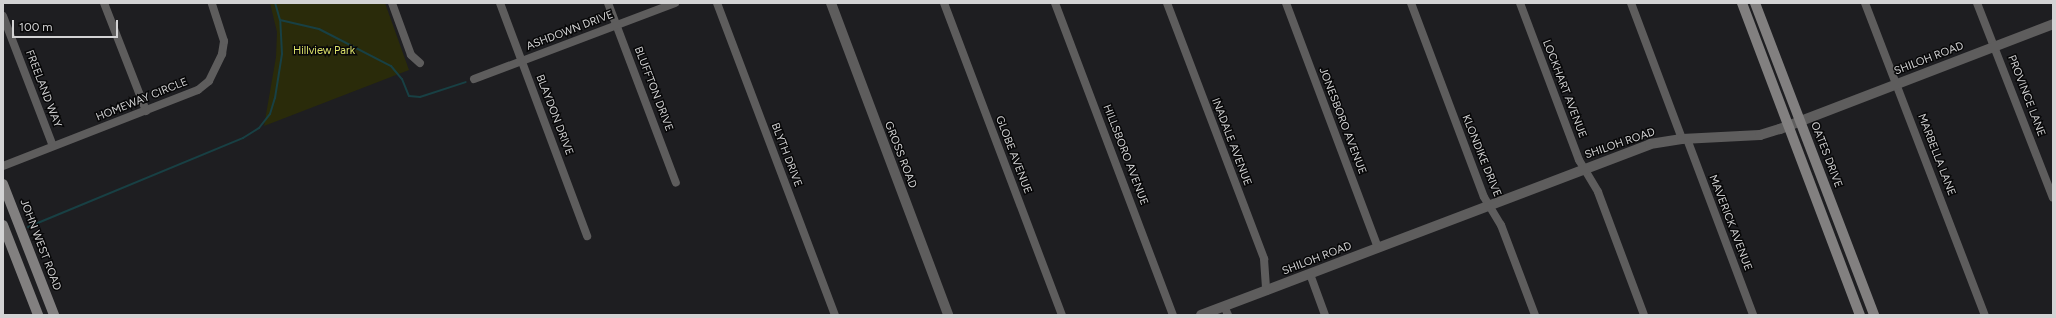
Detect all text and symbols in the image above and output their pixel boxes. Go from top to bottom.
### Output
street label: ASHDOWN DRIVE [525,8,615,54]
scale bar [14,12,120,38]
text: 100 m [19,20,53,34]
street label: LOCKHART AVENUE [1539,38,1589,140]
street label: SHILOH ROAD [1892,40,1966,78]
park label: Hillview Park [293,44,355,58]
street label: BLUFFTON DRIVE [631,45,675,133]
street label: FREELAND WAY [22,48,64,130]
street label: PROVINCE LANE [2004,53,2048,139]
street label: JONESBORO AVENUE [1316,66,1368,176]
street label: BLAYDON DRIVE [533,73,575,157]
street label: HOMEWAY CIRCLE [94,76,190,124]
street label: INADALE AVENUE [1208,96,1254,188]
street label: HILLSBORO AVENUE [1100,103,1150,207]
street label: MARBELLA LANE [1914,112,1958,198]
street label: KLONDIKE DRIVE [1459,113,1503,199]
street label: GLOBE AVENUE [992,114,1034,196]
street label: GROSS ROAD [881,120,919,190]
street label: OATES DRIVE [1807,120,1845,190]
street label: BLYTH DRIVE [768,121,804,189]
street label: SHILOH ROAD [1583,126,1657,162]
street label: MAVERICK AVENUE [1706,173,1754,273]
street label: JOHN WEST ROAD [17,197,63,293]
street label: SHILOH ROAD [1280,240,1354,278]

